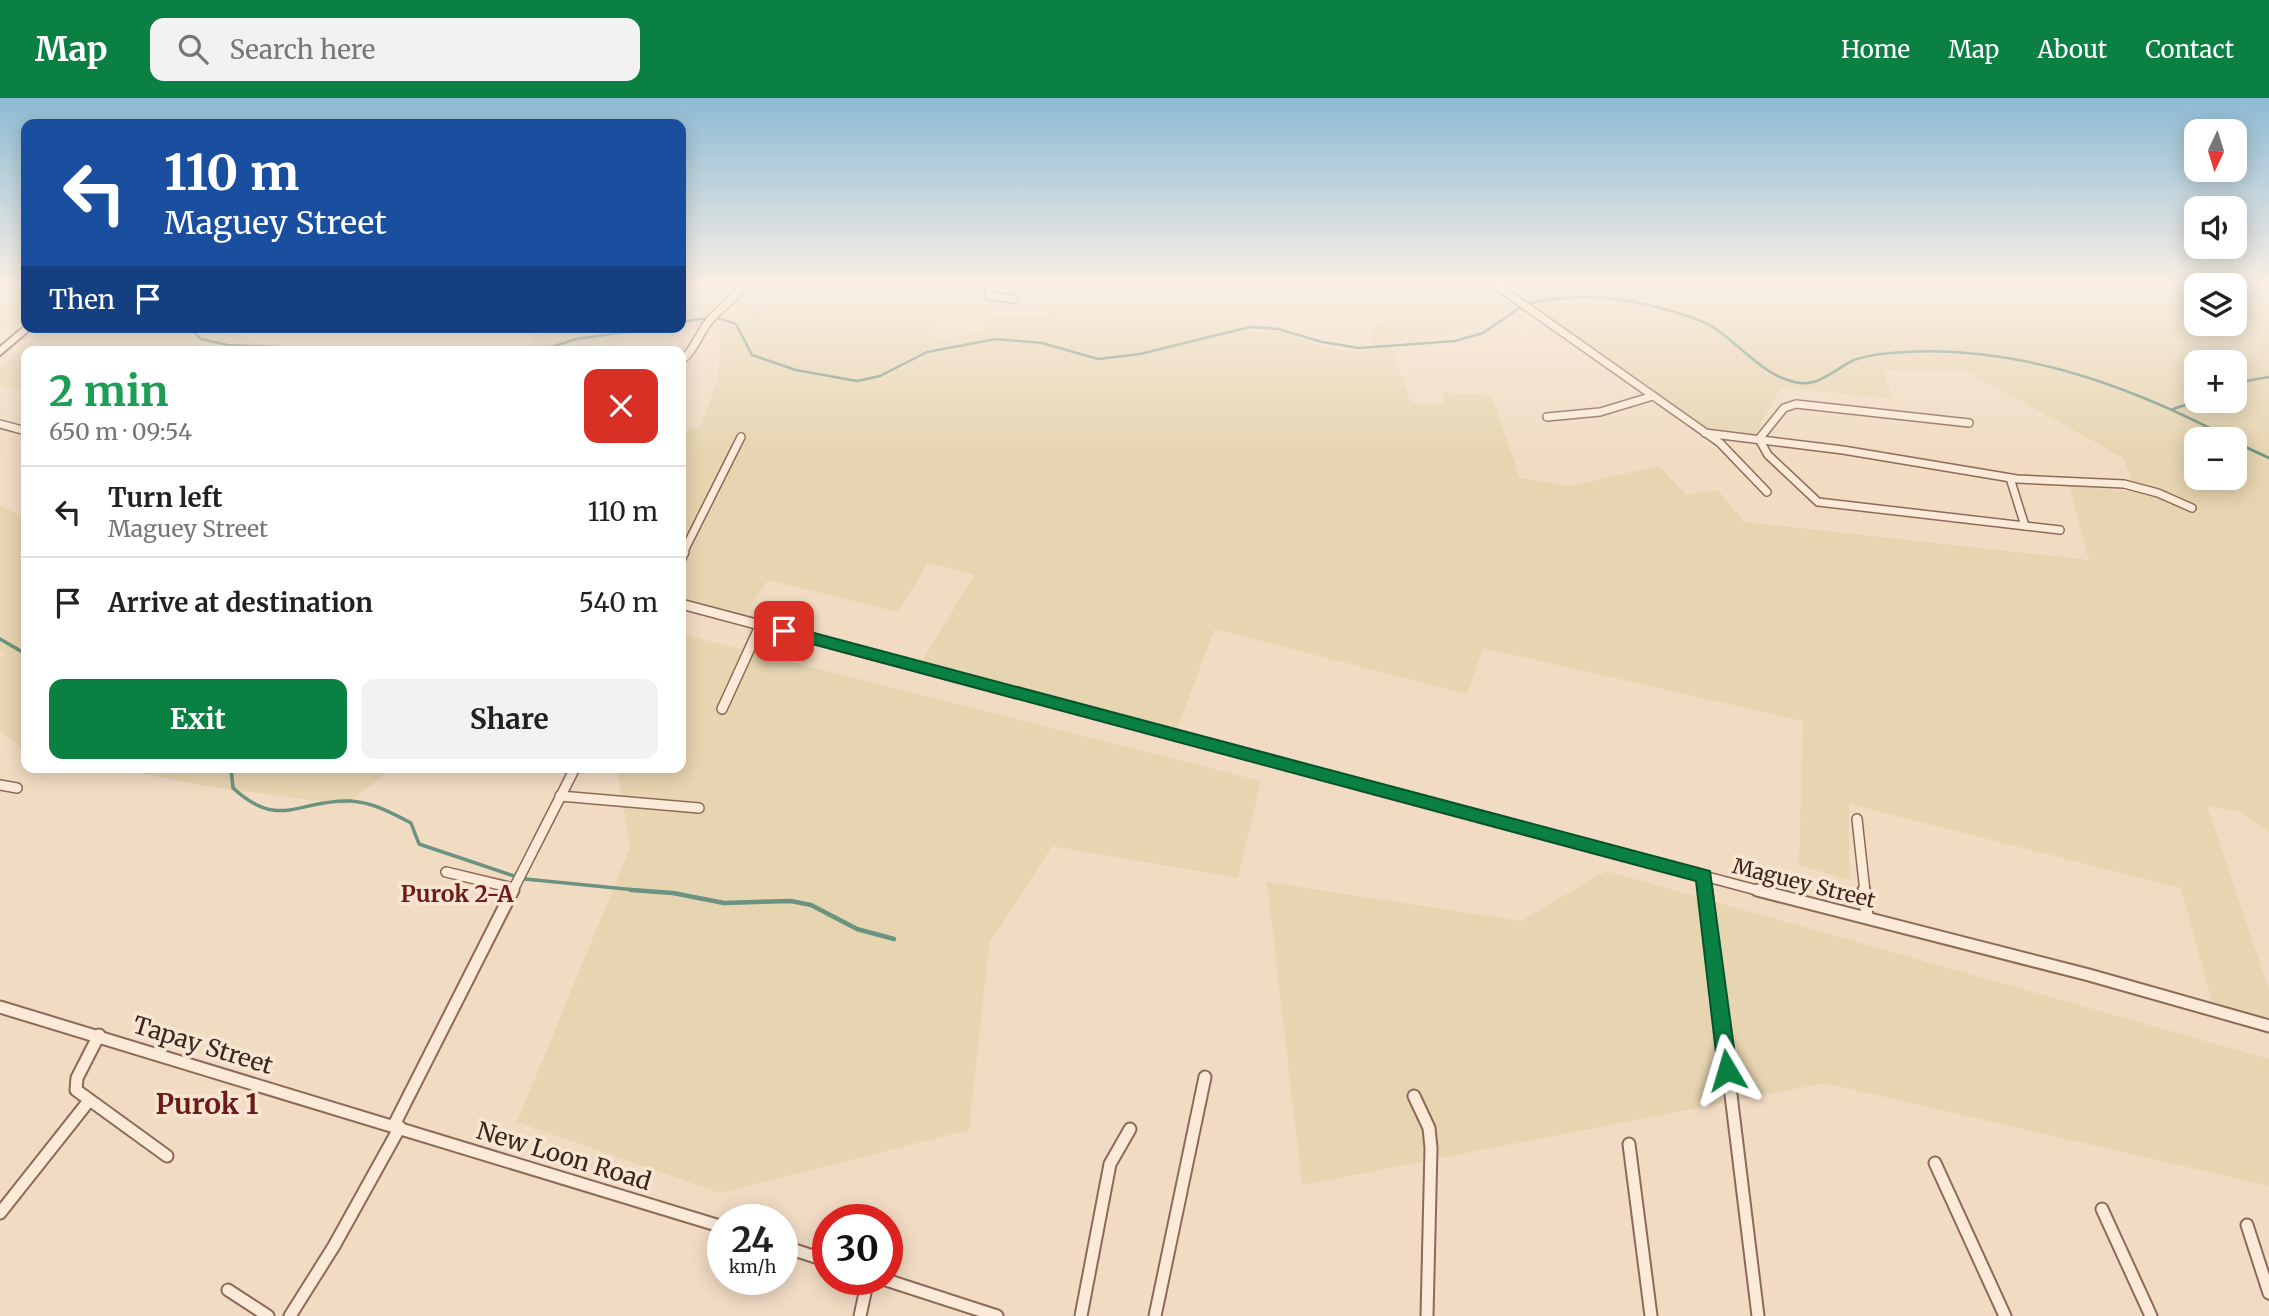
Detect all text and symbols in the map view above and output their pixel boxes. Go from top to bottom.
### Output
search box [150,18,640,81]
text: Map [35,29,108,70]
icon: search [174,30,212,68]
text: Search here [230,33,375,66]
text: Home [1841,34,1910,65]
text: Map [1948,34,1999,65]
text: About [2037,34,2107,65]
text: Contact [2145,34,2234,65]
north arrow [2184,119,2247,182]
map controls [2184,119,2247,490]
text: 110 m [164,142,299,203]
icon: left [49,147,140,238]
button: sound [2184,196,2247,259]
text: Maguey Street [164,203,387,243]
button: layers [2184,273,2247,336]
icon: arrive [129,280,167,318]
text: Then [49,283,115,316]
button: + [2184,350,2247,413]
text: 2 min [49,365,169,417]
button: close [584,369,658,443]
text: 650 m · 09:54 [49,417,192,446]
button: − [2184,427,2247,490]
text: Turn left [108,481,222,514]
icon: left [49,493,87,531]
text: 110 m [588,495,658,528]
text: Maguey Street [108,514,268,543]
icon: arrive [49,584,87,622]
text: Arrive at destination [108,586,373,619]
text: 540 m [579,586,658,619]
pin [754,601,814,661]
icon: arrive [765,612,803,650]
button: Exit [49,679,347,759]
button: Share [361,679,658,759]
street label: Maguey Street [1730,852,1878,914]
district label: Purok 2-A [401,879,514,908]
street label: Tapay Street [129,1009,277,1081]
position arrow [1690,1033,1764,1107]
district label: Purok 1 [155,1086,259,1122]
street label: New Loon Road [473,1115,655,1197]
speed limit sign: 30 [812,1204,903,1295]
text: 24 [731,1218,774,1262]
text: km/h [729,1255,776,1278]

